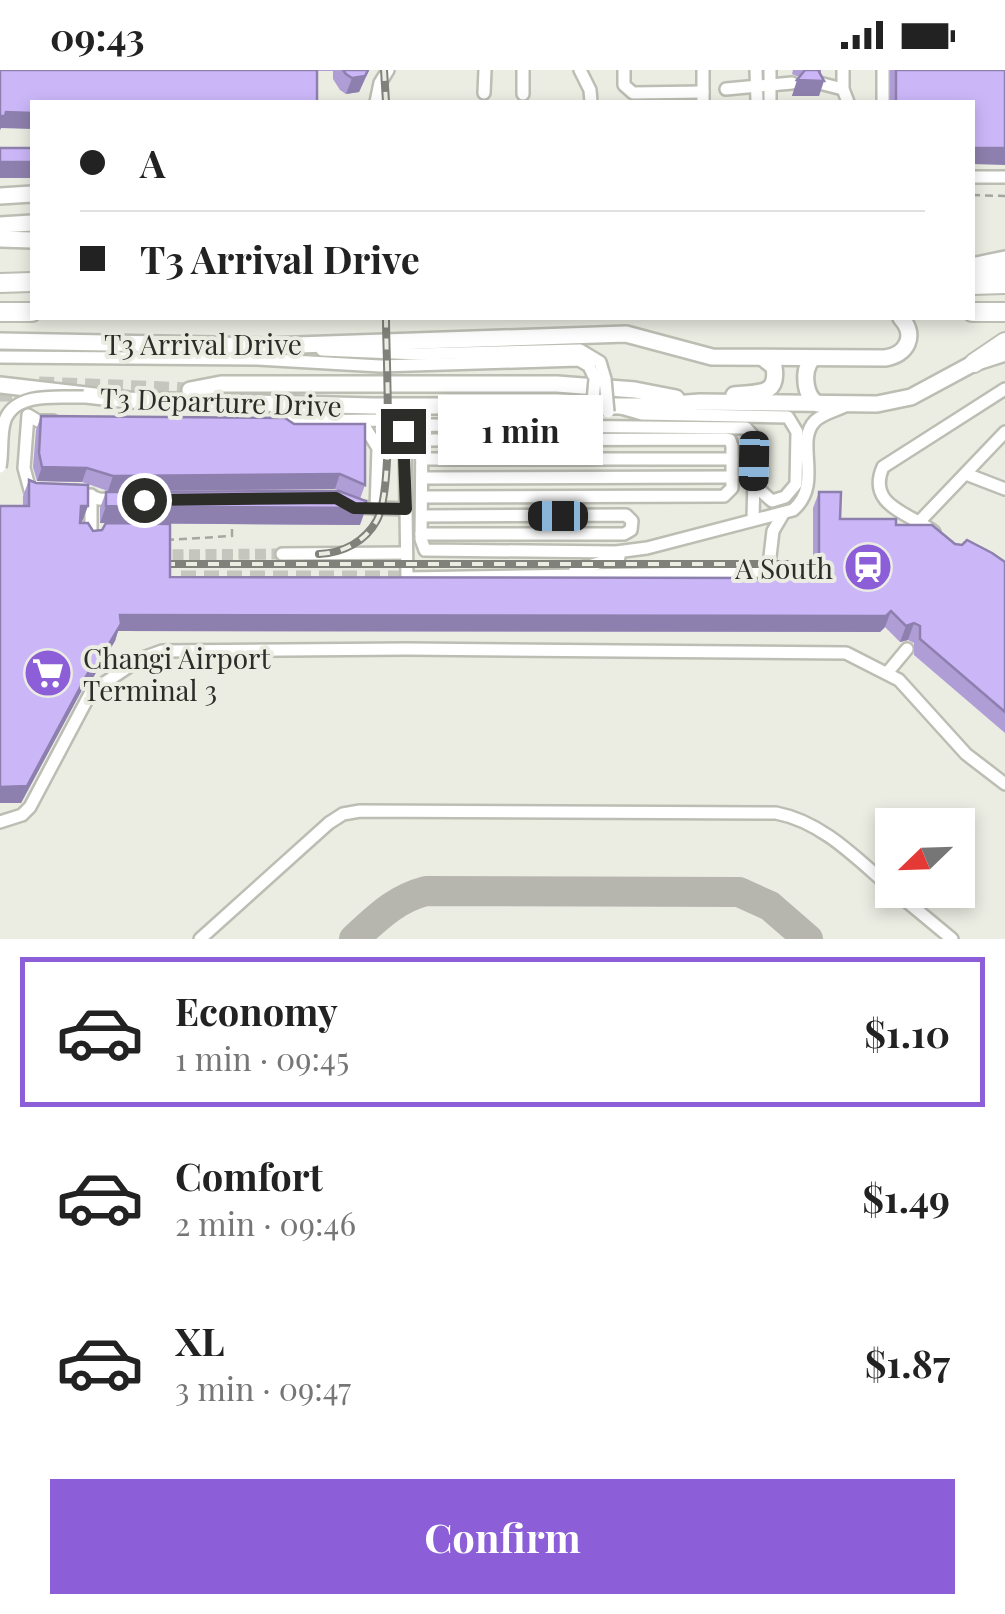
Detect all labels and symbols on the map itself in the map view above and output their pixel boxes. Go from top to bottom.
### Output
street label: T3 Arrival Drive [104,325,302,362]
street label: T3 Departure Drive [100,378,342,424]
callout: 1 min [438,396,603,466]
route end [381,409,426,454]
car [738,431,770,491]
route start [122,478,167,523]
car [528,501,588,531]
station icon: A South [842,541,894,593]
place label: A South [734,549,834,586]
place label: Changi Airport Terminal 3 [83,639,271,708]
supermarket icon: Changi Airport Terminal 3 [22,647,74,699]
north arrow [875,808,975,908]

